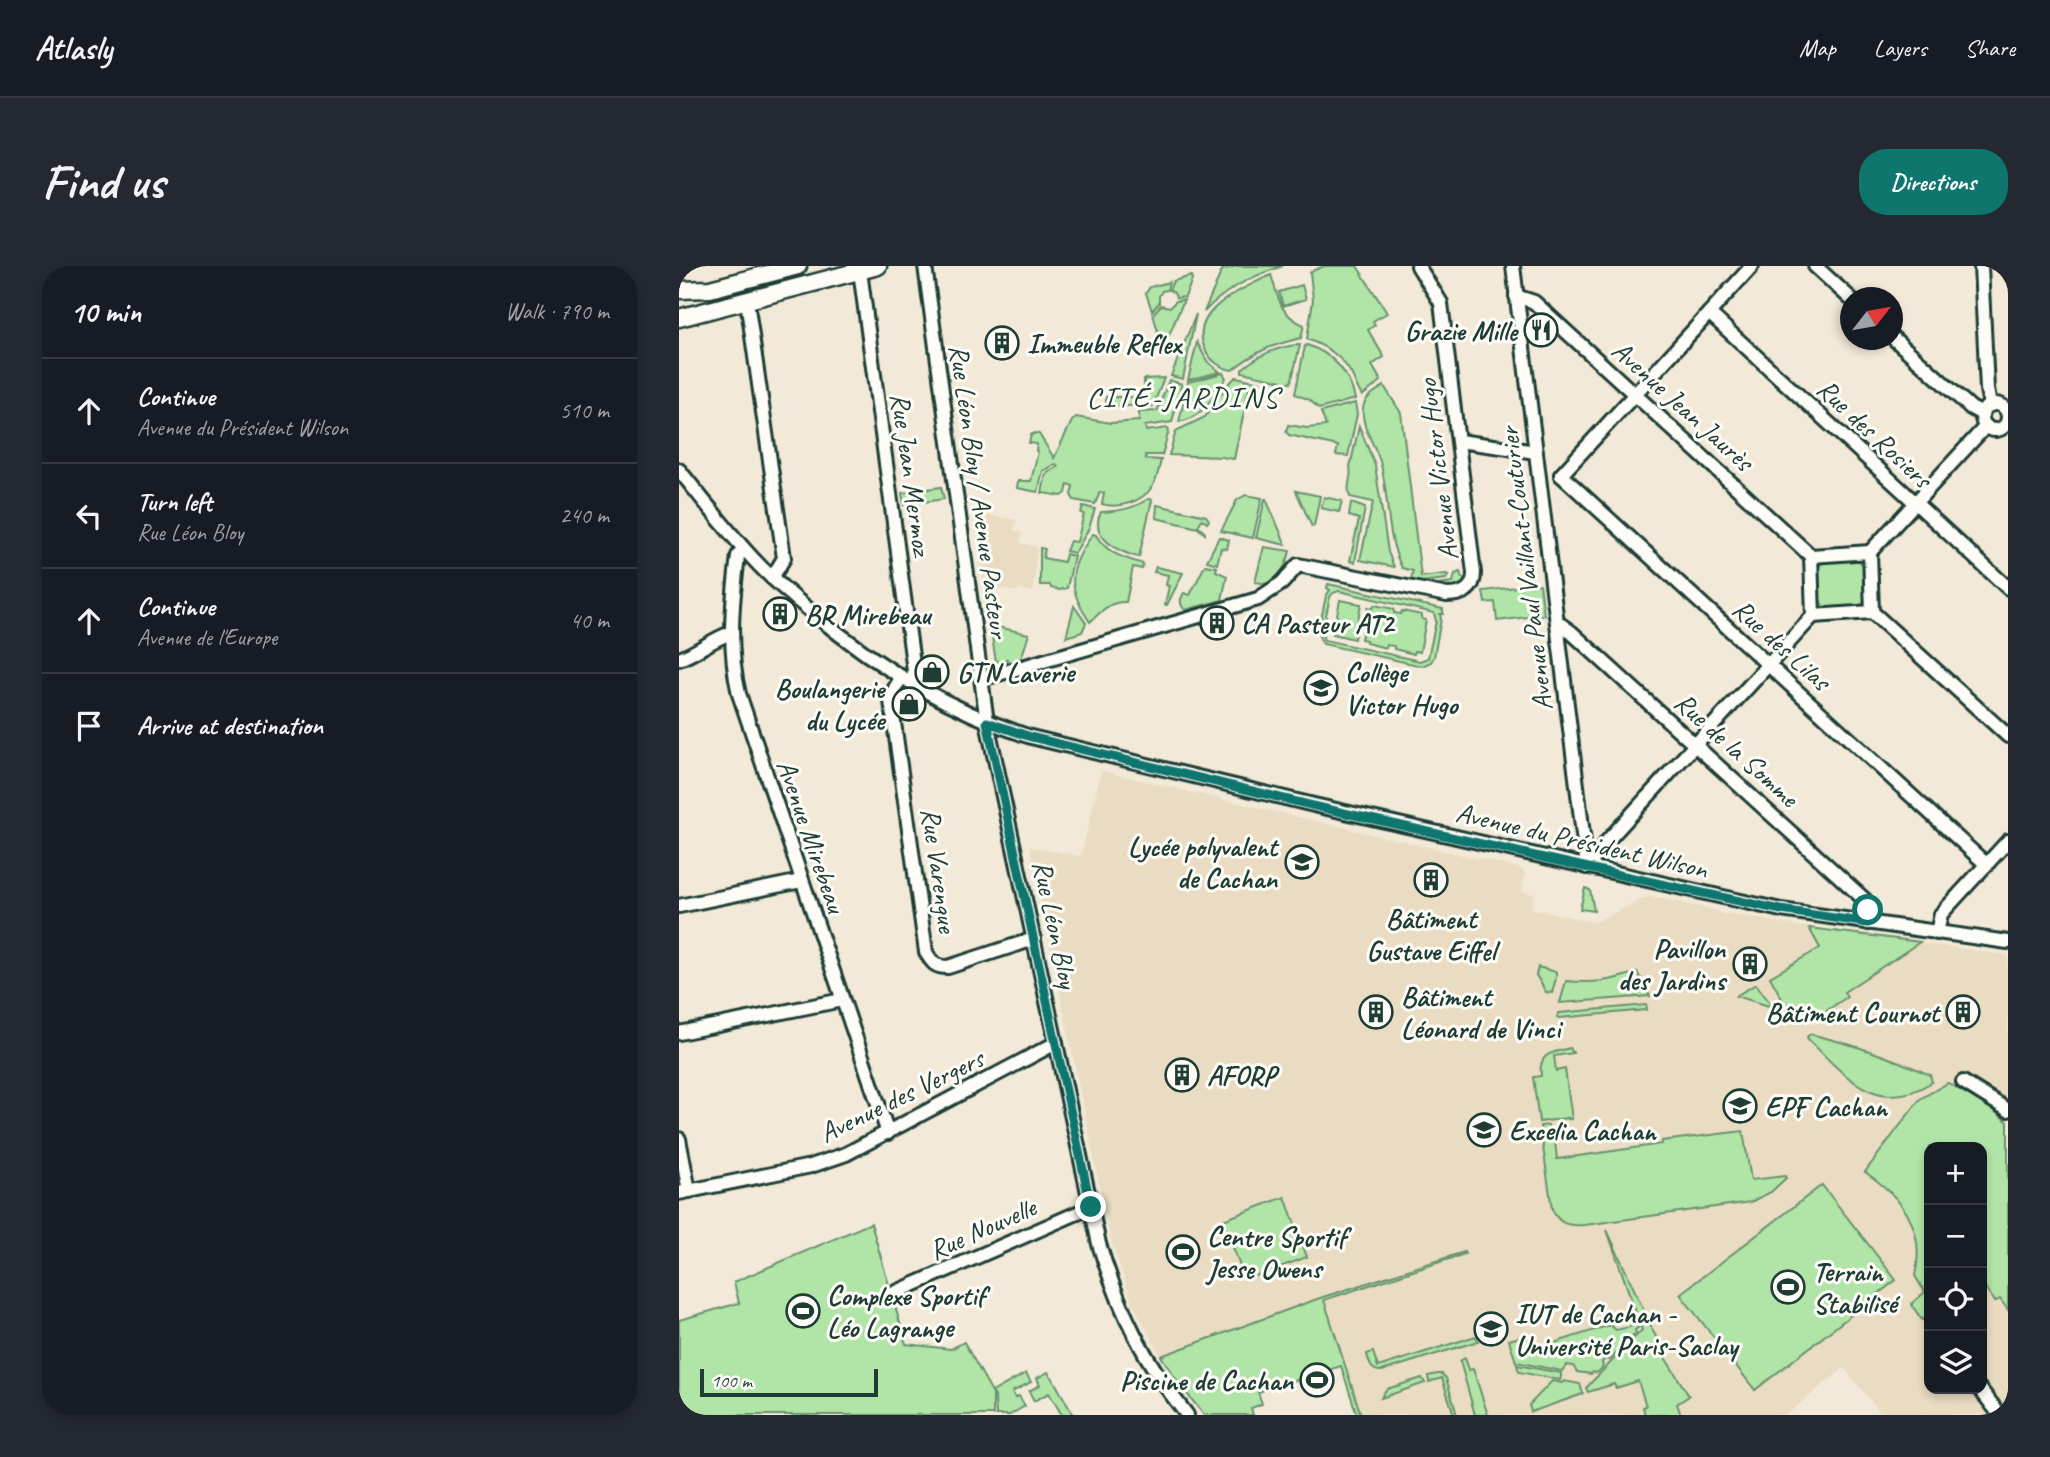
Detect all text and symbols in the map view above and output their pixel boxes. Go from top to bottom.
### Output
text: Atlasly [35,27,112,69]
text: Map [1799,33,1836,63]
text: Layers [1874,33,1927,63]
text: Share [1965,33,2015,63]
button: Directions [1859,149,2008,215]
text: Find us [42,151,164,213]
north arrow [1840,287,1903,350]
text: 10 min [70,293,141,331]
text: Walk · 790 m [505,297,609,326]
restaurant icon: Grazie Mille [1522,311,1560,349]
place label: Grazie Mille [1405,313,1520,348]
building icon: Immeuble Reflex [983,324,1021,362]
place label: Immeuble Reflex [1027,326,1183,361]
street label: Avenue Jean Jaurès [1605,333,1762,480]
street label: Rue Léon Bloy / Avenue Pasteur [942,342,1018,642]
street label: Rue des Rosiers [1810,371,1941,497]
street label: Avenue Victor Hugo [1409,375,1466,563]
district label: CITÉ-JARDINS [1087,378,1283,416]
text: Continue [137,380,215,413]
street label: Rue Jean Mermoz [883,391,941,561]
icon: ahead [70,392,108,430]
text: 510 m [560,396,609,425]
text: Avenue du Président Wilson [137,413,348,442]
street label: Avenue Paul Vaillant-Couturier [1490,423,1560,713]
text: Turn left [137,485,212,518]
icon: left [70,497,108,535]
text: 240 m [560,501,609,530]
text: Rue Léon Bloy [137,518,243,547]
text: Continue [137,590,215,623]
street label: Rue des Lilas [1725,591,1840,699]
building icon: BR Mirebeau [761,595,799,633]
place label: BR Mirebeau [805,597,933,632]
icon: ahead [70,602,108,640]
building icon: CA Pasteur AT2 [1198,604,1236,642]
text: 40 m [570,606,609,635]
place label: CA Pasteur AT2 [1241,606,1396,641]
text: Avenue de l'Europe [137,623,277,652]
shop icon: GTN Laverie [913,653,951,691]
place label: GTN Laverie [957,655,1077,690]
place label: Collège Victor Hugo [1345,655,1459,722]
school or university icon: Collège Victor Hugo [1302,669,1340,707]
place label: Boulangerie du Lycée [775,671,887,739]
shop icon: Boulangerie du Lycée [890,685,928,723]
street label: Rue de la Somme [1667,685,1807,816]
icon: arrive [70,707,108,745]
text: Arrive at destination [137,709,323,742]
street label: Avenue Mirebeau [769,755,855,919]
street label: Avenue du Président Wilson [1453,795,1712,887]
street label: Rue Varengue [913,805,966,937]
place label: Lycée polyvalent de Cachan [1128,829,1280,896]
school or university icon: Lycée polyvalent de Cachan [1283,843,1321,881]
street label: Rue Léon Bloy [1025,857,1087,993]
building icon: Bâtiment Gustave Eiffel [1412,861,1450,899]
route start [1852,894,1883,925]
place label: Bâtiment Gustave Eiffel [1367,901,1501,968]
place label: Pavillon des Jardins [1618,931,1728,998]
building icon: Pavillon des Jardins [1731,945,1769,983]
place label: Bâtiment Léonard de Vinci [1401,979,1564,1046]
building icon: Bâtiment Léonard de Vinci [1357,993,1395,1031]
building icon: Bâtiment Cournot [1944,993,1982,1031]
place label: Bâtiment Cournot [1766,995,1942,1030]
street label: Avenue des Vergers [813,1040,991,1150]
building icon: AFORP [1163,1056,1201,1094]
place label: AFORP [1207,1058,1280,1093]
school or university icon: EPF Cachan [1721,1087,1759,1125]
place label: EPF Cachan [1765,1089,1889,1124]
school or university icon: Excelia Cachan [1465,1111,1503,1149]
place label: Excelia Cachan [1509,1113,1658,1148]
map controls [1924,1142,1987,1394]
button: + [1924,1142,1987,1205]
street label: Rue Nouvelle [923,1189,1043,1268]
route end [1075,1191,1106,1222]
button: − [1924,1205,1987,1268]
place label: Centre Sportif Jesse Owens [1205,1219,1353,1286]
sports icon: Centre Sportif Jesse Owens [1164,1233,1202,1271]
place label: Terrain Stabilisé [1813,1254,1901,1321]
sports icon: Terrain Stabilisé [1769,1268,1807,1306]
button: locate [1924,1268,1987,1331]
place label: Complexe Sportif Léo Lagrange [827,1278,991,1345]
sports icon: Complexe Sportif Léo Lagrange [784,1292,822,1330]
place label: IUT de Cachan - Université Paris-Saclay [1515,1296,1741,1363]
school or university icon: IUT de Cachan - Université Paris-Saclay [1472,1310,1510,1348]
button: layers [1924,1331,1987,1394]
sports icon: Piscine de Cachan [1298,1361,1336,1399]
place label: Piscine de Cachan [1120,1363,1294,1398]
scale bar [700,1366,879,1398]
text: 100 m [711,1369,752,1393]

